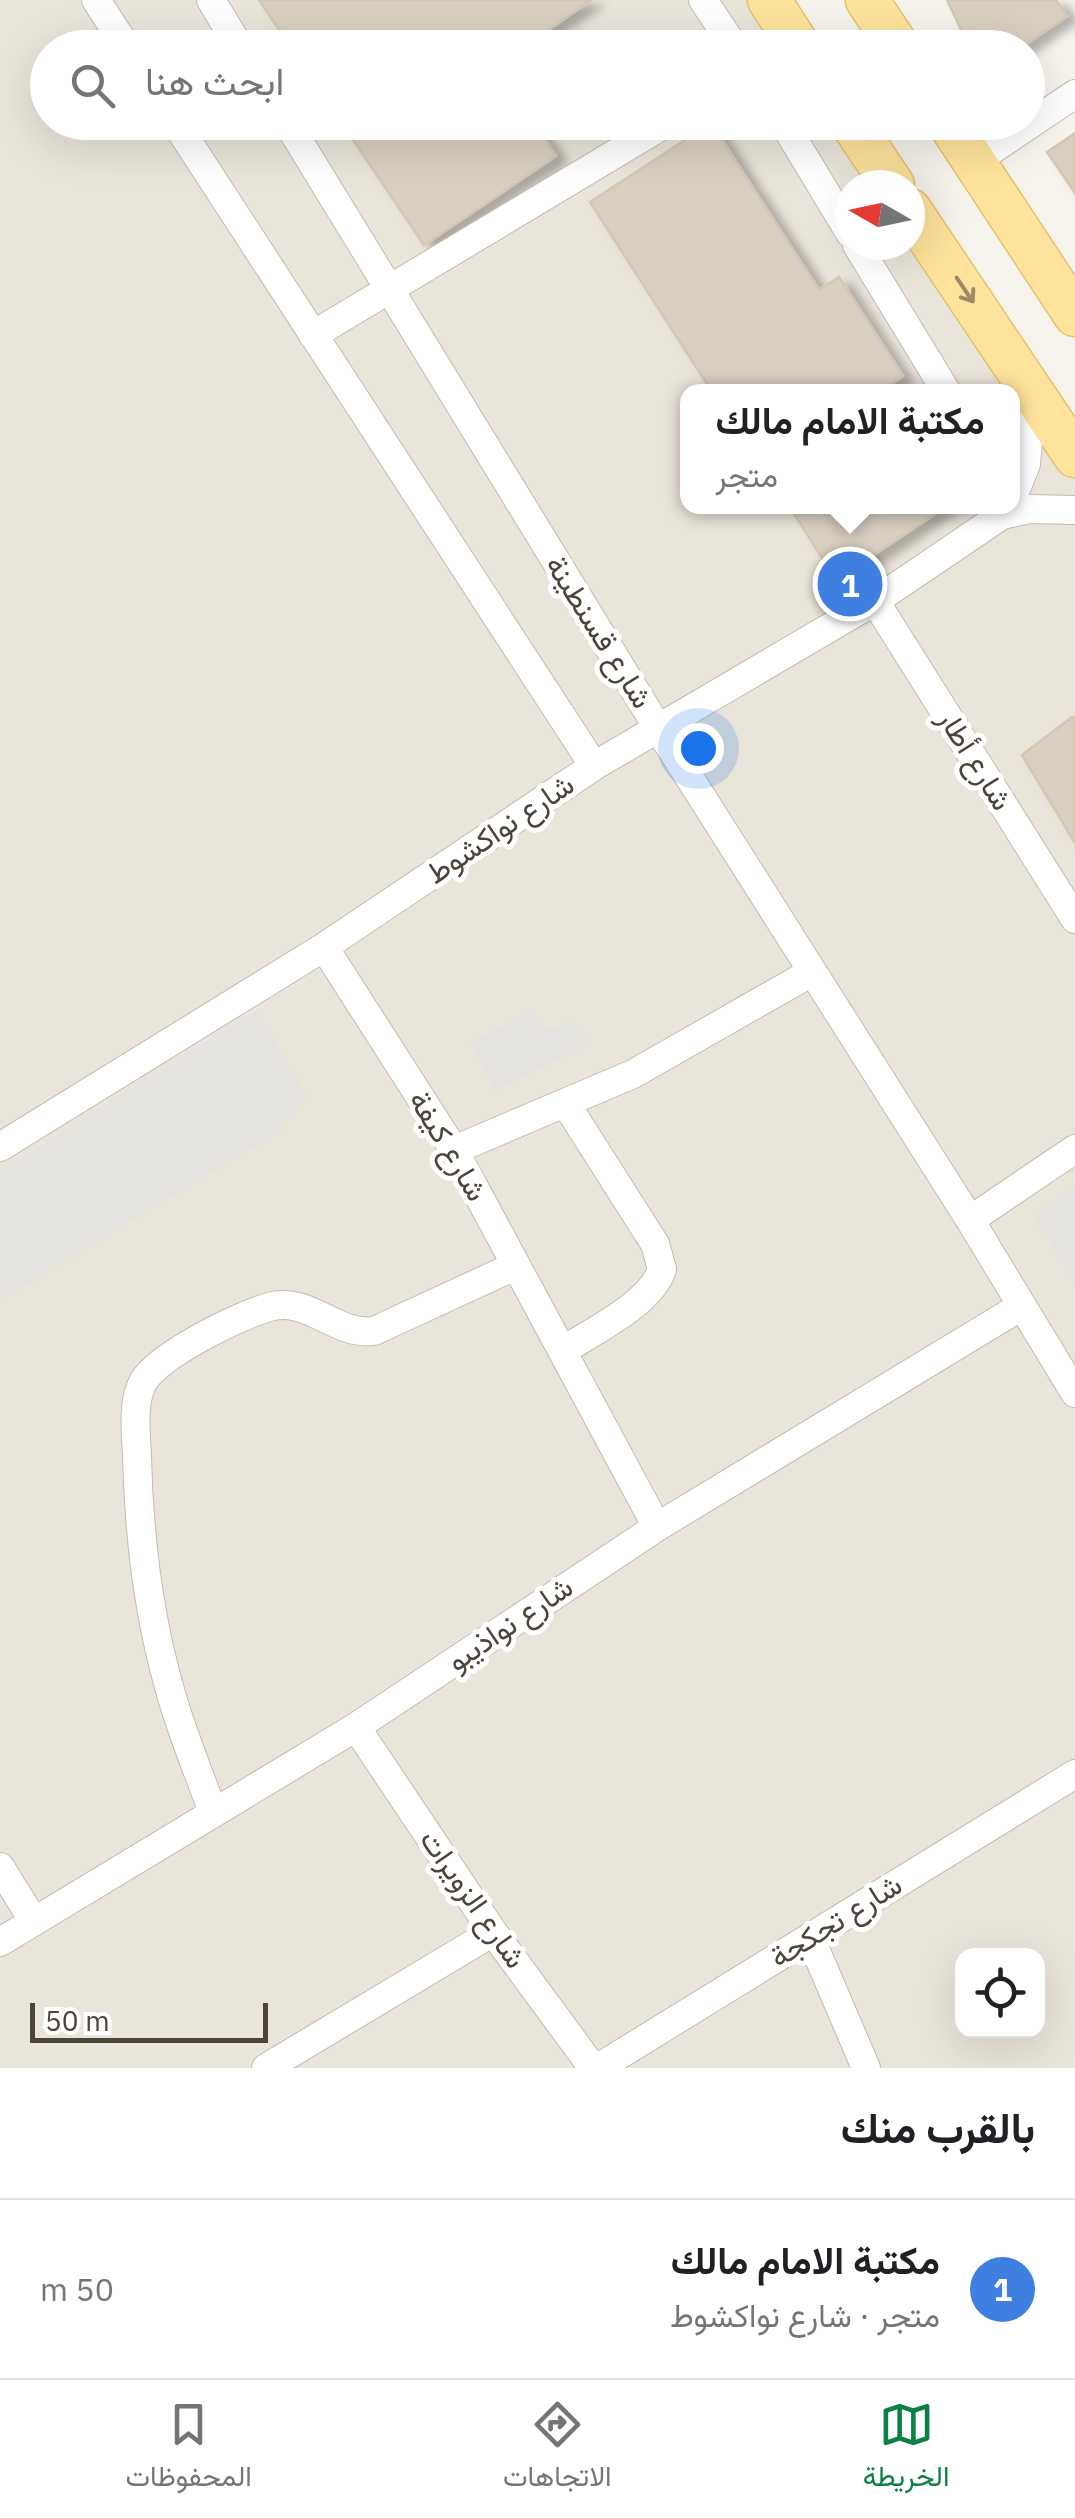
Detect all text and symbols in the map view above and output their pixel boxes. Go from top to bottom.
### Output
search box [30,30,1045,140]
text: ابحث هنا [145,56,284,105]
icon: search [65,58,120,113]
north arrow [835,170,925,260]
one-way arrow [954,276,975,304]
popup [680,384,1020,514]
text: مكتبة الامام مالك [715,395,985,444]
text: متجر [715,454,778,496]
pin: 1 [818,546,882,622]
street label: شارع قسنطينة [536,547,663,716]
street label: شارع أطار [928,701,1022,818]
your location [673,723,724,774]
street label: شارع نواكشوط [418,764,582,893]
street label: شارع كيفة [399,1083,497,1209]
street label: شارع نواذيبو [439,1566,581,1681]
street label: شارع الزويرات [411,1821,536,1976]
street label: شارع تجكجة [762,1864,910,1977]
map controls [955,1948,1045,2038]
button: locate [955,1948,1045,2038]
scale bar [30,1998,268,2042]
text: 50 m [45,2002,110,2039]
text: بالقرب منك [841,2100,1035,2155]
text: مكتبة الامام مالك [671,2235,940,2284]
text: 50 m [40,2268,114,2310]
text: 1 [993,2268,1012,2310]
text: متجر · شارع نواكشوط [670,2294,940,2336]
tab: المحفوظات [126,2397,252,2501]
tab: الاتجاهات [503,2397,612,2501]
tab: الخريطة [863,2397,949,2501]

